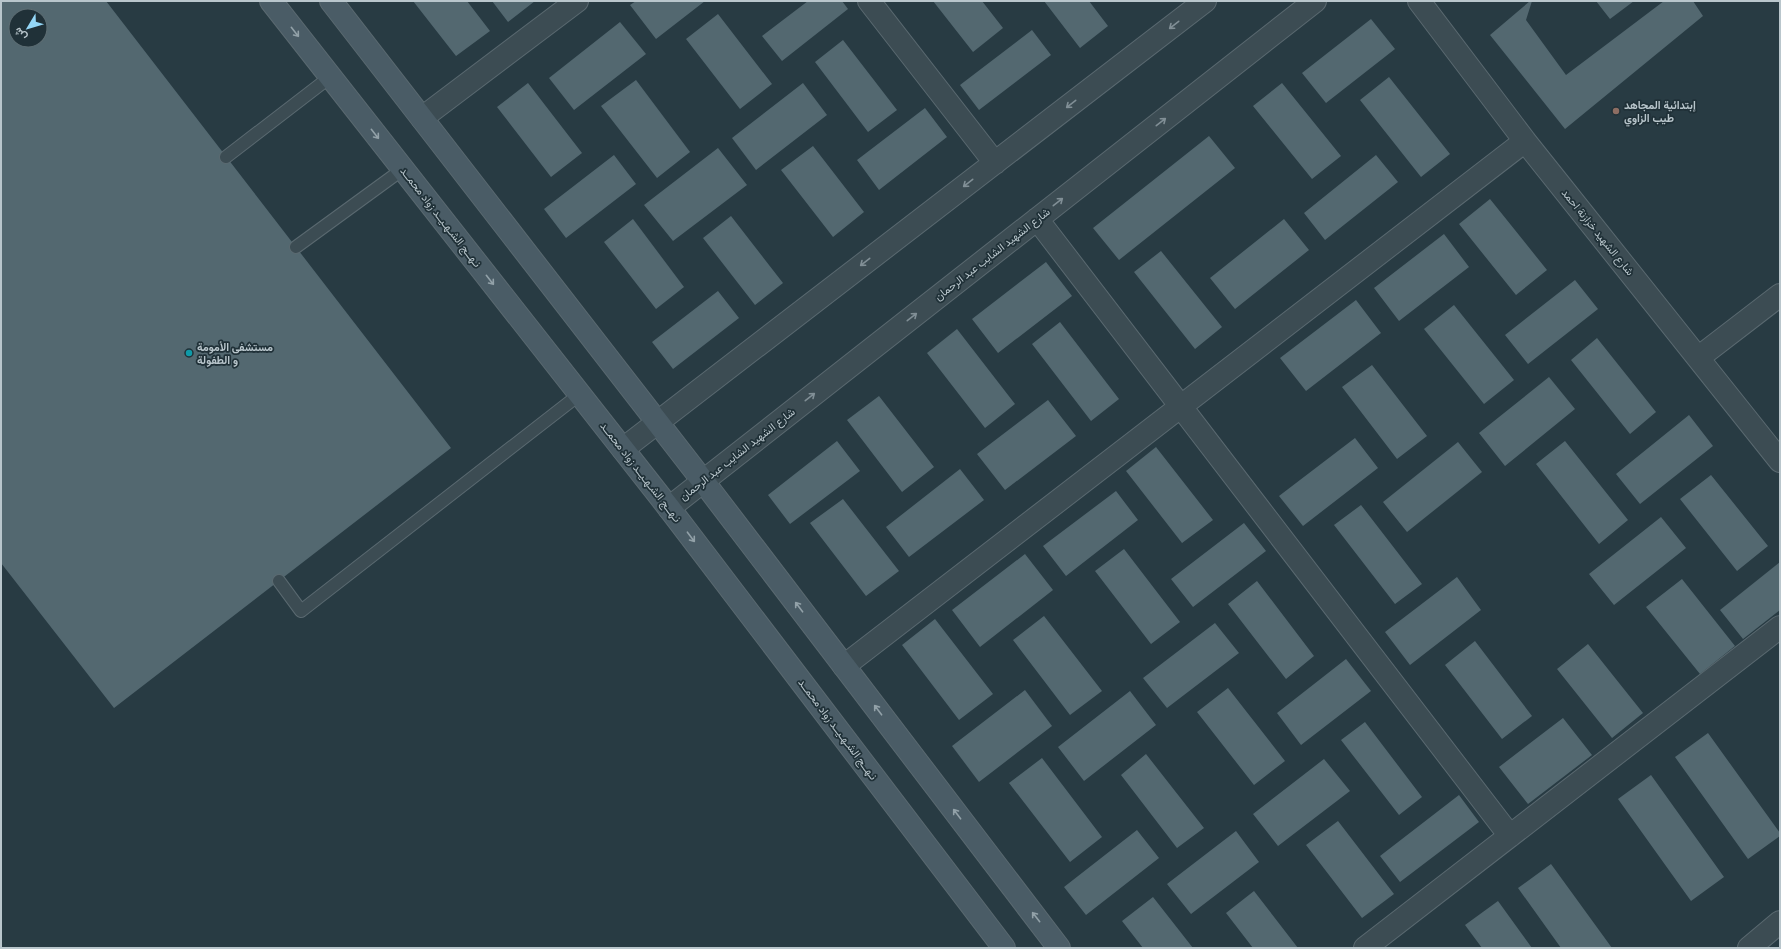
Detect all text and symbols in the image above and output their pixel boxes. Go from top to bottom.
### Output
north arrow [8,8,48,48]
one-way arrow [1169,20,1180,29]
text: ش [11,24,30,43]
one-way arrow [291,26,299,37]
place label: إبتدائية المجاهد طيب الزاوي [1624,99,1696,127]
one-way arrow [1066,100,1077,108]
marker: إبتدائية المجاهد طيب الزاوي [1611,106,1621,116]
one-way arrow [1155,118,1166,126]
one-way arrow [371,128,380,139]
street label: نـهــج الشـهـيــد زواد محمــد [397,165,484,271]
one-way arrow [963,179,974,187]
street label: شارع الشهيد خزازنة احمد [1558,186,1637,279]
one-way arrow [1053,198,1064,207]
street label: شارع الشهيد الشايب عبد الرحمان [932,205,1053,304]
one-way arrow [860,258,871,267]
one-way arrow [486,275,494,286]
one-way arrow [906,313,917,321]
place label: مستشفى الأمومة و الطفولة [197,341,273,368]
marker: مستشفى الأمومة و الطفولة [184,348,194,358]
one-way arrow [804,393,815,402]
street label: شارع الشهيد الشايب عبد الرحمان [677,405,798,504]
street label: نـهــج الشـهـيــد زواد محمــد [597,420,684,526]
one-way arrow [687,531,695,542]
one-way arrow [795,601,803,612]
street label: نـهــج الشـهـيــد زواد محمــد [794,676,880,783]
one-way arrow [874,705,882,716]
one-way arrow [952,808,961,819]
one-way arrow [1031,912,1040,923]

